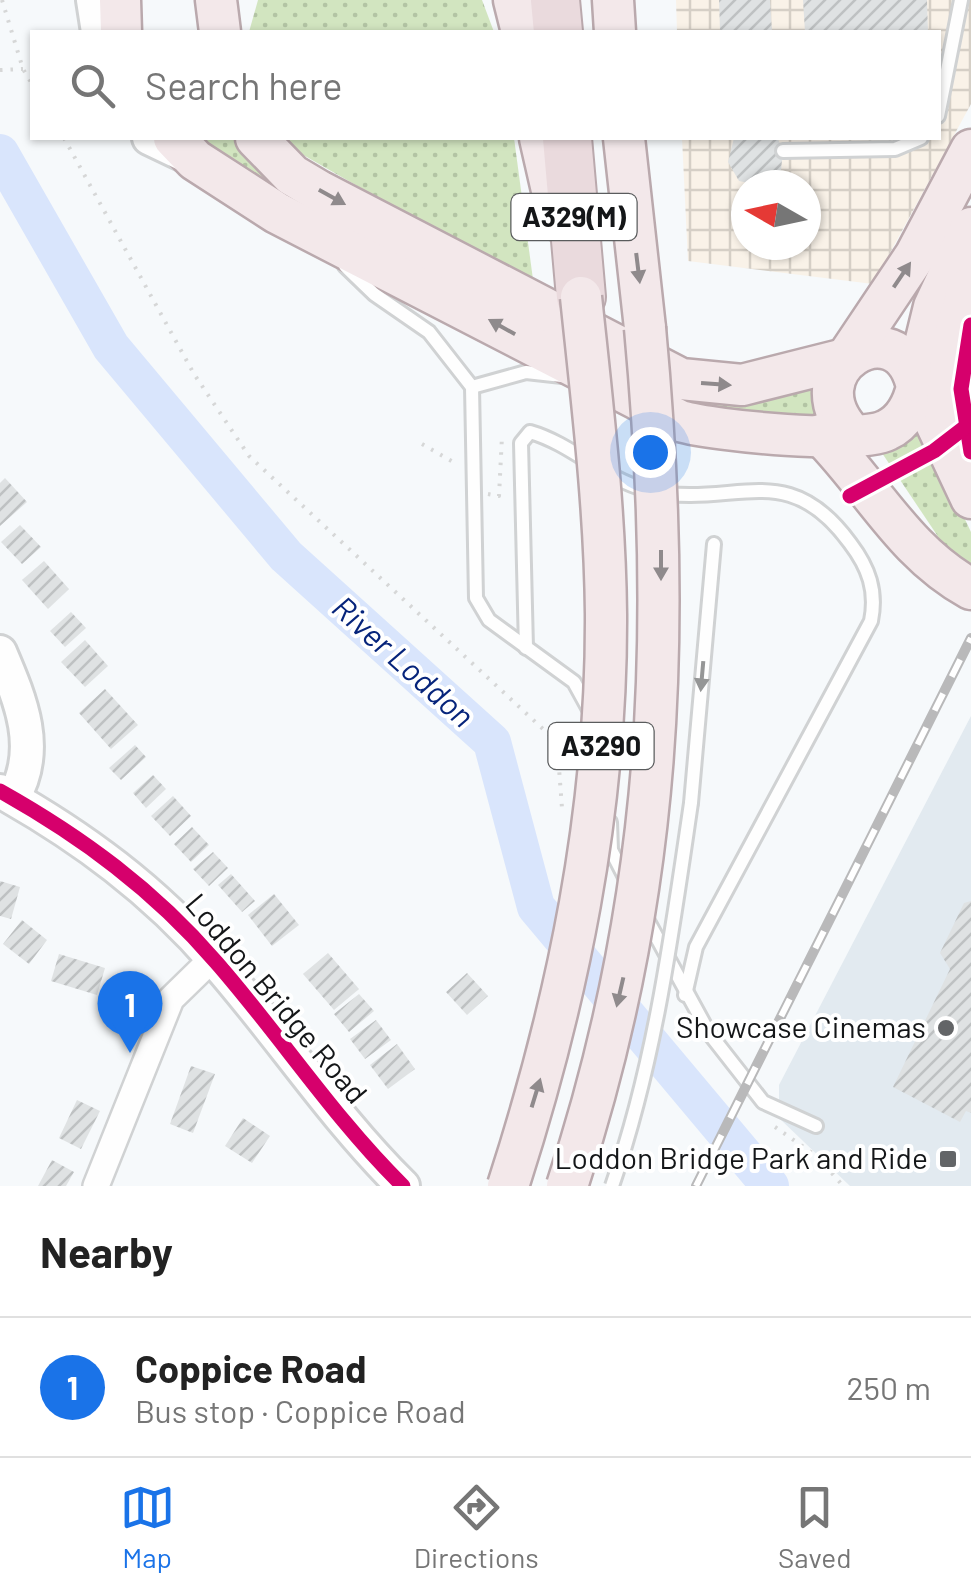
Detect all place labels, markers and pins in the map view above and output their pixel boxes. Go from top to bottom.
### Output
pin: 1 [98,970,162,1053]
place label: Showcase Cinemas [676,1008,926,1044]
marker: Showcase Cinemas [935,1017,957,1039]
place label: Loddon Bridge Park and Ride [555,1139,928,1175]
marker: Loddon Bridge Park and Ride [937,1148,959,1170]

